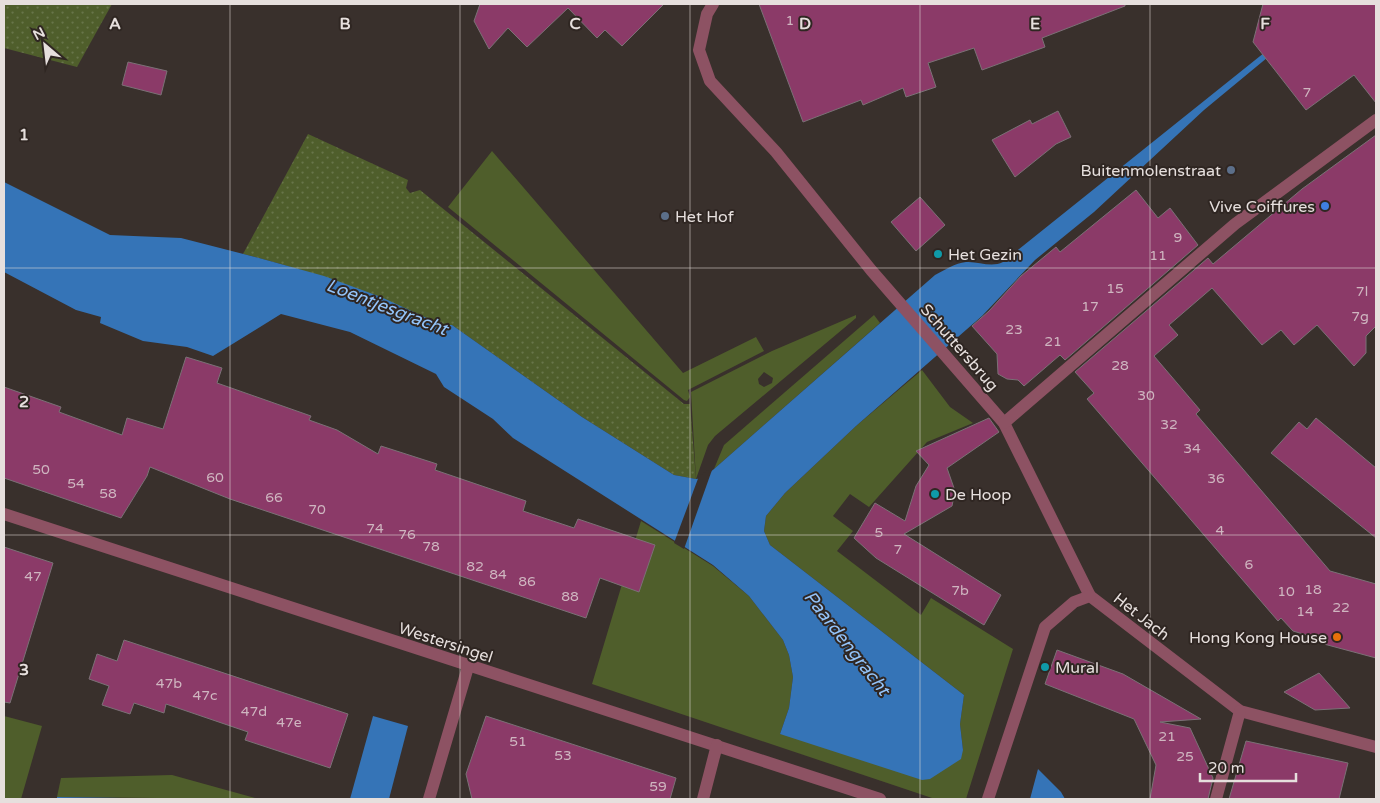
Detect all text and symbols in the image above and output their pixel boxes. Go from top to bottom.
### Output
house number: 1 [786,12,794,29]
text: A [109,14,121,34]
text: B [339,14,351,34]
text: C [569,14,581,34]
text: D [799,14,811,34]
text: E [1030,14,1040,34]
text: F [1260,14,1270,34]
north arrow [20,20,70,70]
text: N [30,24,48,44]
house number: 7 [1303,84,1311,101]
text: 1 [19,125,29,145]
place label: Buitenmolenstraat [1081,161,1221,181]
marker: Buitenmolenstraat [1225,164,1237,176]
place label: Vive Coiffures [1209,197,1315,217]
marker: Vive Coiffures [1319,200,1331,212]
place label: Het Hof [675,207,735,227]
marker: Het Hof [659,210,671,222]
house number: 9 [1174,229,1182,246]
place label: Het Gezin [948,245,1022,265]
house number: 11 [1149,247,1167,264]
marker: Het Gezin [932,248,944,260]
water label: Loentjesgracht [323,274,453,341]
house number: 15 [1106,280,1124,297]
house number: 7l [1356,283,1368,300]
house number: 17 [1081,298,1099,315]
street label: Schuttersbrug [916,300,1003,395]
house number: 7g [1351,308,1369,325]
house number: 23 [1005,321,1023,338]
house number: 21 [1044,333,1062,350]
house number: 28 [1111,357,1129,374]
house number: 30 [1137,387,1155,404]
text: 2 [19,392,29,412]
house number: 32 [1160,416,1178,433]
house number: 34 [1183,440,1201,457]
house number: 50 [32,461,50,478]
house number: 60 [206,469,224,486]
house number: 36 [1207,470,1225,487]
house number: 54 [67,475,85,492]
house number: 58 [99,485,117,502]
place label: De Hoop [945,485,1011,505]
marker: De Hoop [929,488,941,500]
house number: 66 [265,489,283,506]
house number: 70 [308,501,326,518]
house number: 74 [366,520,384,537]
house number: 4 [1216,522,1225,539]
house number: 5 [875,524,883,541]
house number: 76 [398,526,416,543]
house number: 78 [422,538,440,555]
house number: 7 [894,541,902,558]
house number: 6 [1245,556,1254,573]
house number: 82 [466,558,484,575]
house number: 84 [489,566,507,583]
house number: 47 [24,568,42,585]
house number: 86 [518,573,536,590]
house number: 18 [1304,581,1322,598]
house number: 7b [951,582,969,599]
house number: 10 [1277,583,1295,600]
water label: Paardengracht [799,586,896,701]
house number: 88 [561,588,579,605]
street label: Het Jach [1109,589,1174,645]
house number: 22 [1332,599,1350,616]
house number: 14 [1296,603,1314,620]
street label: Westersingel [396,618,495,668]
place label: Hong Kong House [1189,628,1327,648]
marker: Hong Kong House [1331,631,1343,643]
place label: Mural [1055,658,1099,678]
text: 3 [19,660,29,680]
marker: Mural [1039,661,1051,673]
house number: 47b [156,675,182,692]
house number: 47c [192,687,218,704]
house number: 47d [241,703,267,720]
house number: 47e [276,714,302,731]
house number: 21 [1158,728,1176,745]
house number: 51 [509,733,527,750]
house number: 53 [554,747,572,764]
house number: 25 [1176,748,1194,765]
scale bar [1200,750,1296,782]
text: 20 m [1208,759,1245,777]
house number: 59 [649,778,667,795]

